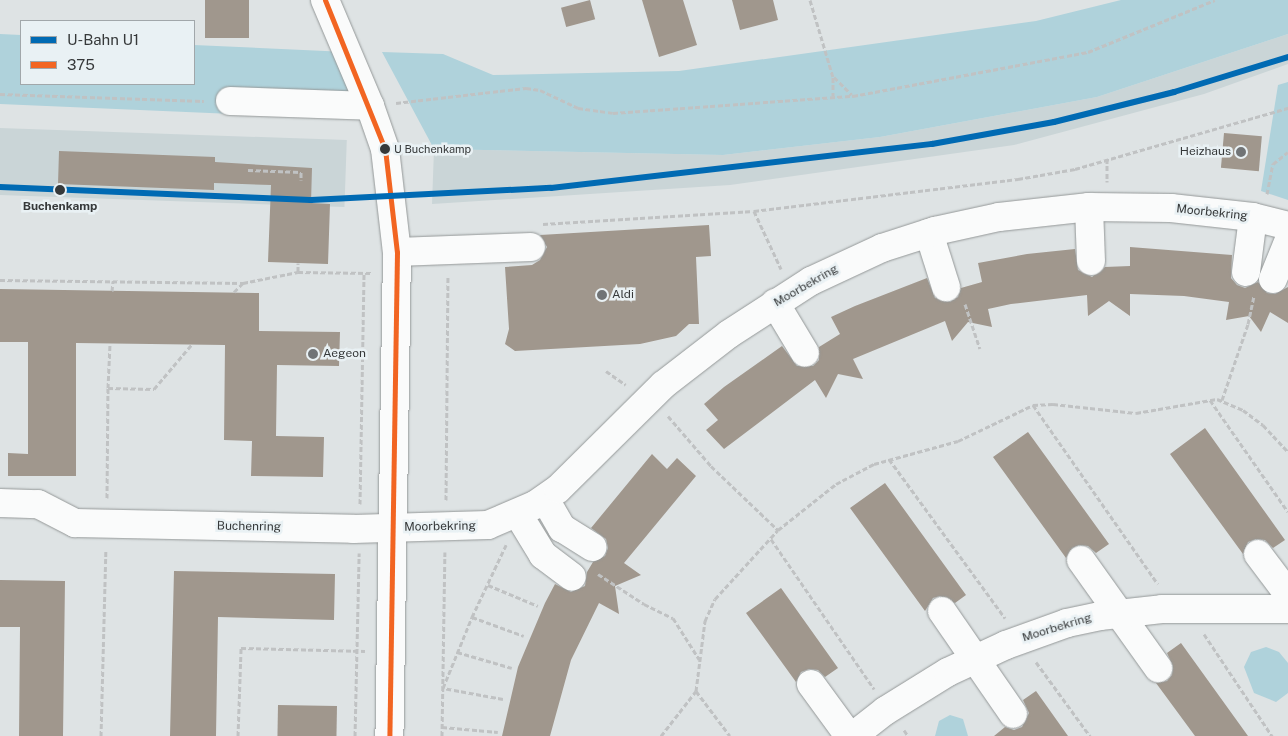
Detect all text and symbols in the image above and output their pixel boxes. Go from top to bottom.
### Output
legend [20,20,195,85]
text: U-Bahn U1 [67,31,139,48]
text: 375 [67,56,95,73]
place label: U Buchenkamp [394,142,471,156]
marker: U Buchenkamp [380,144,390,154]
place label: Heizhaus [1180,145,1231,159]
marker: Heizhaus [1235,146,1247,158]
marker: Buchenkamp [52,182,68,198]
place label: Buchenkamp [23,200,97,214]
street label: Moorbekring [1176,202,1248,224]
street label: Moorbekring [771,262,841,310]
place label: Aldi [612,288,634,302]
marker: Aldi [596,289,608,301]
place label: Aegeon [323,347,366,361]
marker: Aegeon [307,348,319,360]
street label: Buchenring [217,519,281,535]
street label: Moorbekring [404,519,476,535]
street label: Moorbekring [1021,611,1093,645]

